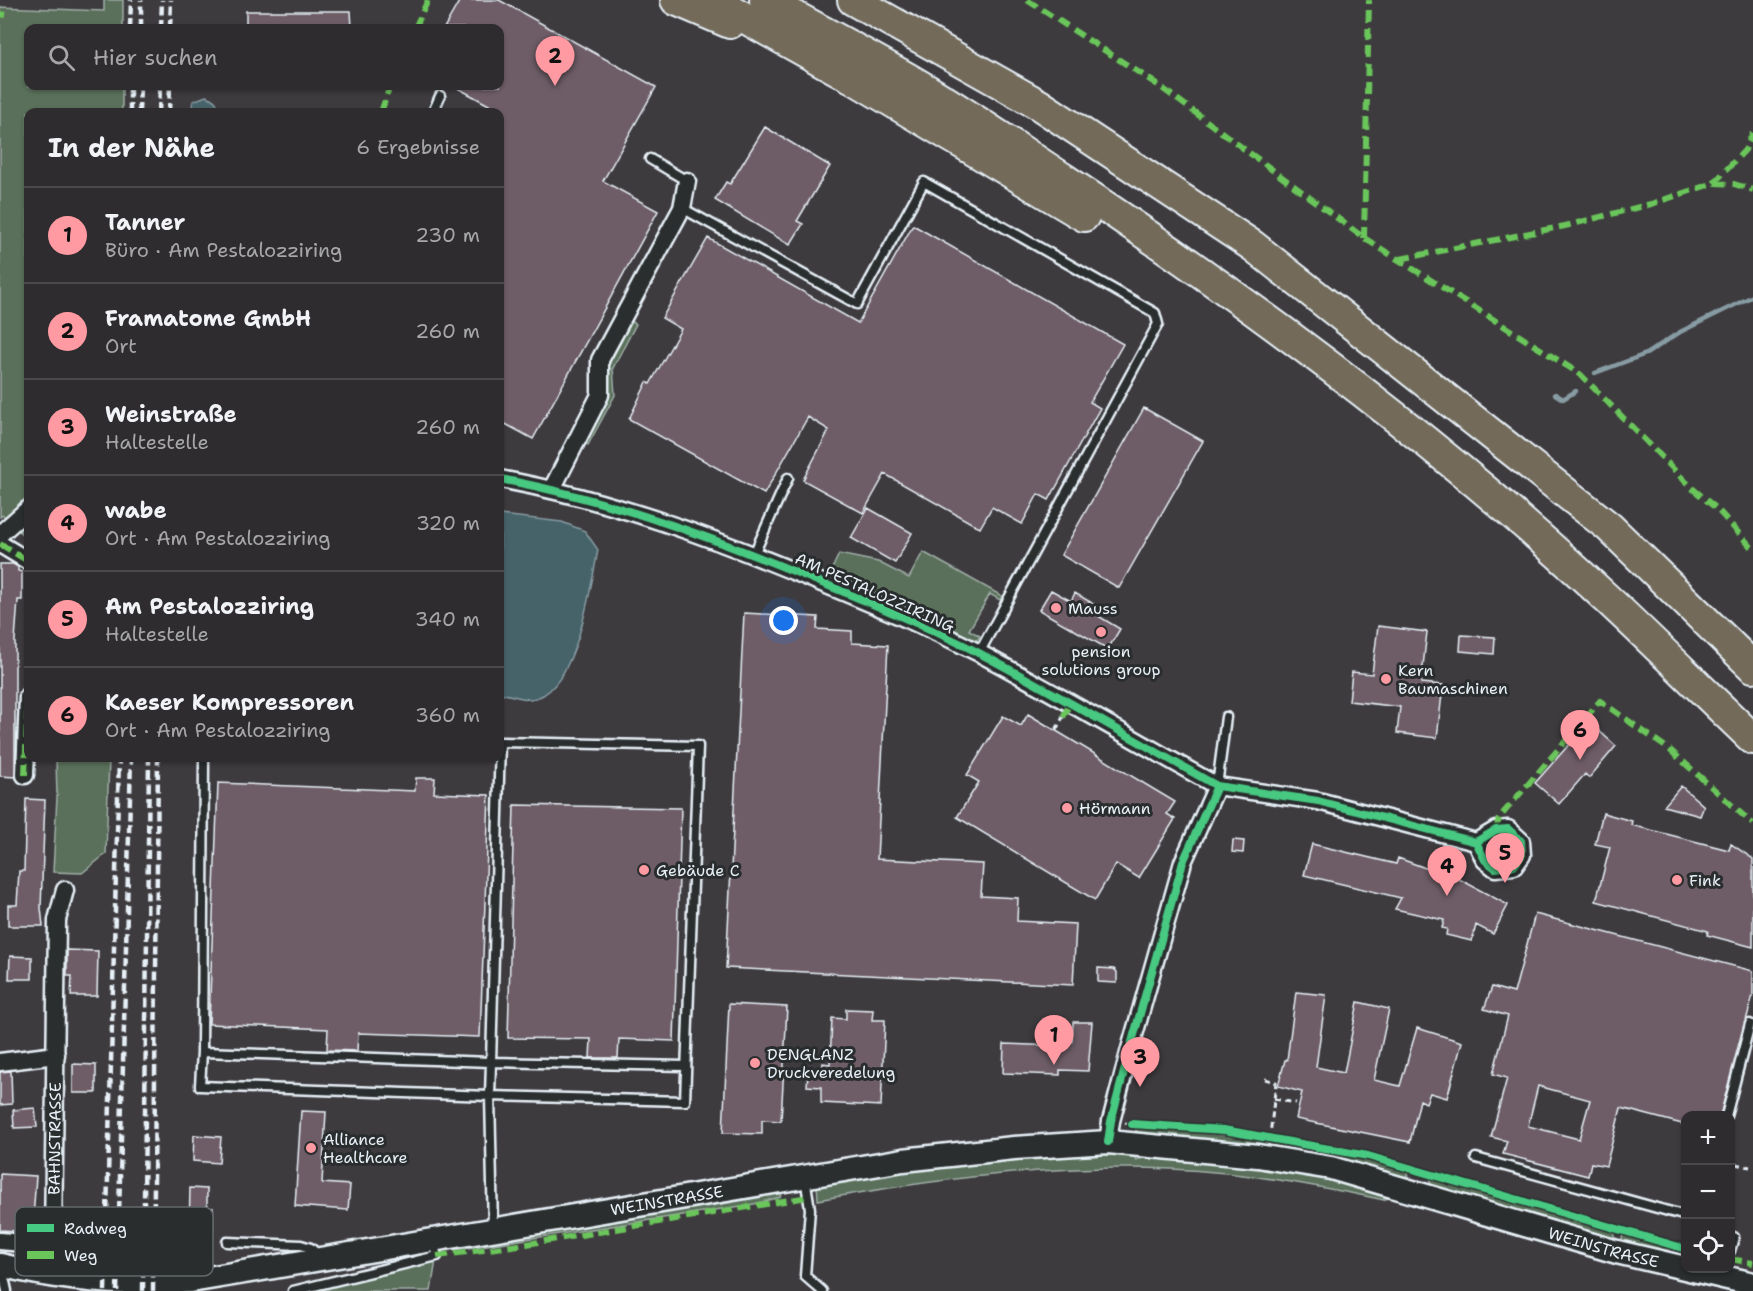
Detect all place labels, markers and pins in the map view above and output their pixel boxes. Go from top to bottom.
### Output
pin: 2 [536,36,574,86]
place label: Mauss [1068,598,1118,619]
marker: Mauss [1049,601,1063,615]
marker: pension solutions group [1094,625,1108,639]
place label: pension solutions group [1042,641,1160,680]
place label: Kern Baumaschinen [1398,660,1508,699]
marker: Kern Baumaschinen [1379,672,1393,686]
pin: 6 [1560,710,1600,760]
place label: Hörmann [1079,798,1151,819]
marker: Hörmann [1060,801,1074,815]
pin: 5 [1486,834,1524,883]
pin: 4 [1428,846,1466,896]
place label: Gebäude C [656,860,740,881]
marker: Gebäude C [637,863,651,877]
place label: Fink [1689,870,1721,891]
marker: Fink [1670,873,1684,887]
pin: 1 [1034,1016,1074,1065]
pin: 3 [1120,1038,1160,1087]
place label: DENGLANZ Druckveredelung [767,1044,895,1083]
marker: DENGLANZ Druckveredelung [748,1056,762,1070]
place label: Alliance Healthcare [323,1129,408,1168]
marker: Alliance Healthcare [304,1141,318,1155]

